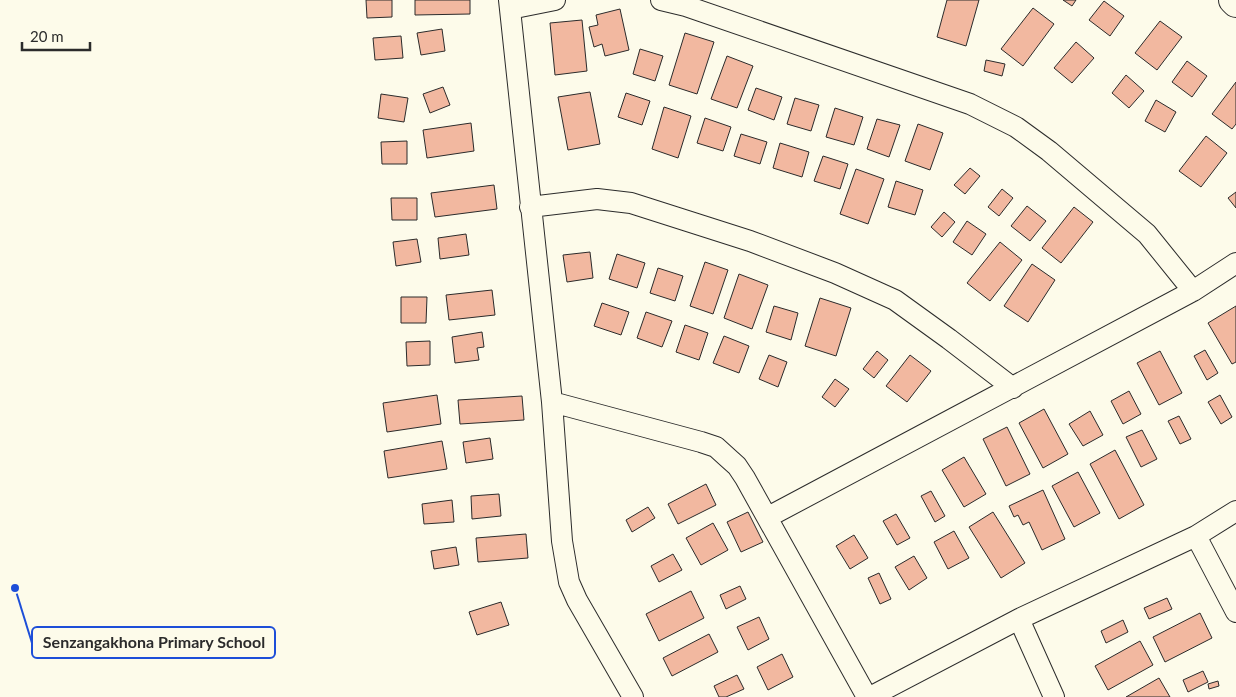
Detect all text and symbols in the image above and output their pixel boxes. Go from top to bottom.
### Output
scale bar [22,20,90,52]
text: 20 m [30,27,64,45]
callout: Senzangakhona Primary School [32,627,275,658]
text: Senzangakhona Primary School [43,632,265,651]

